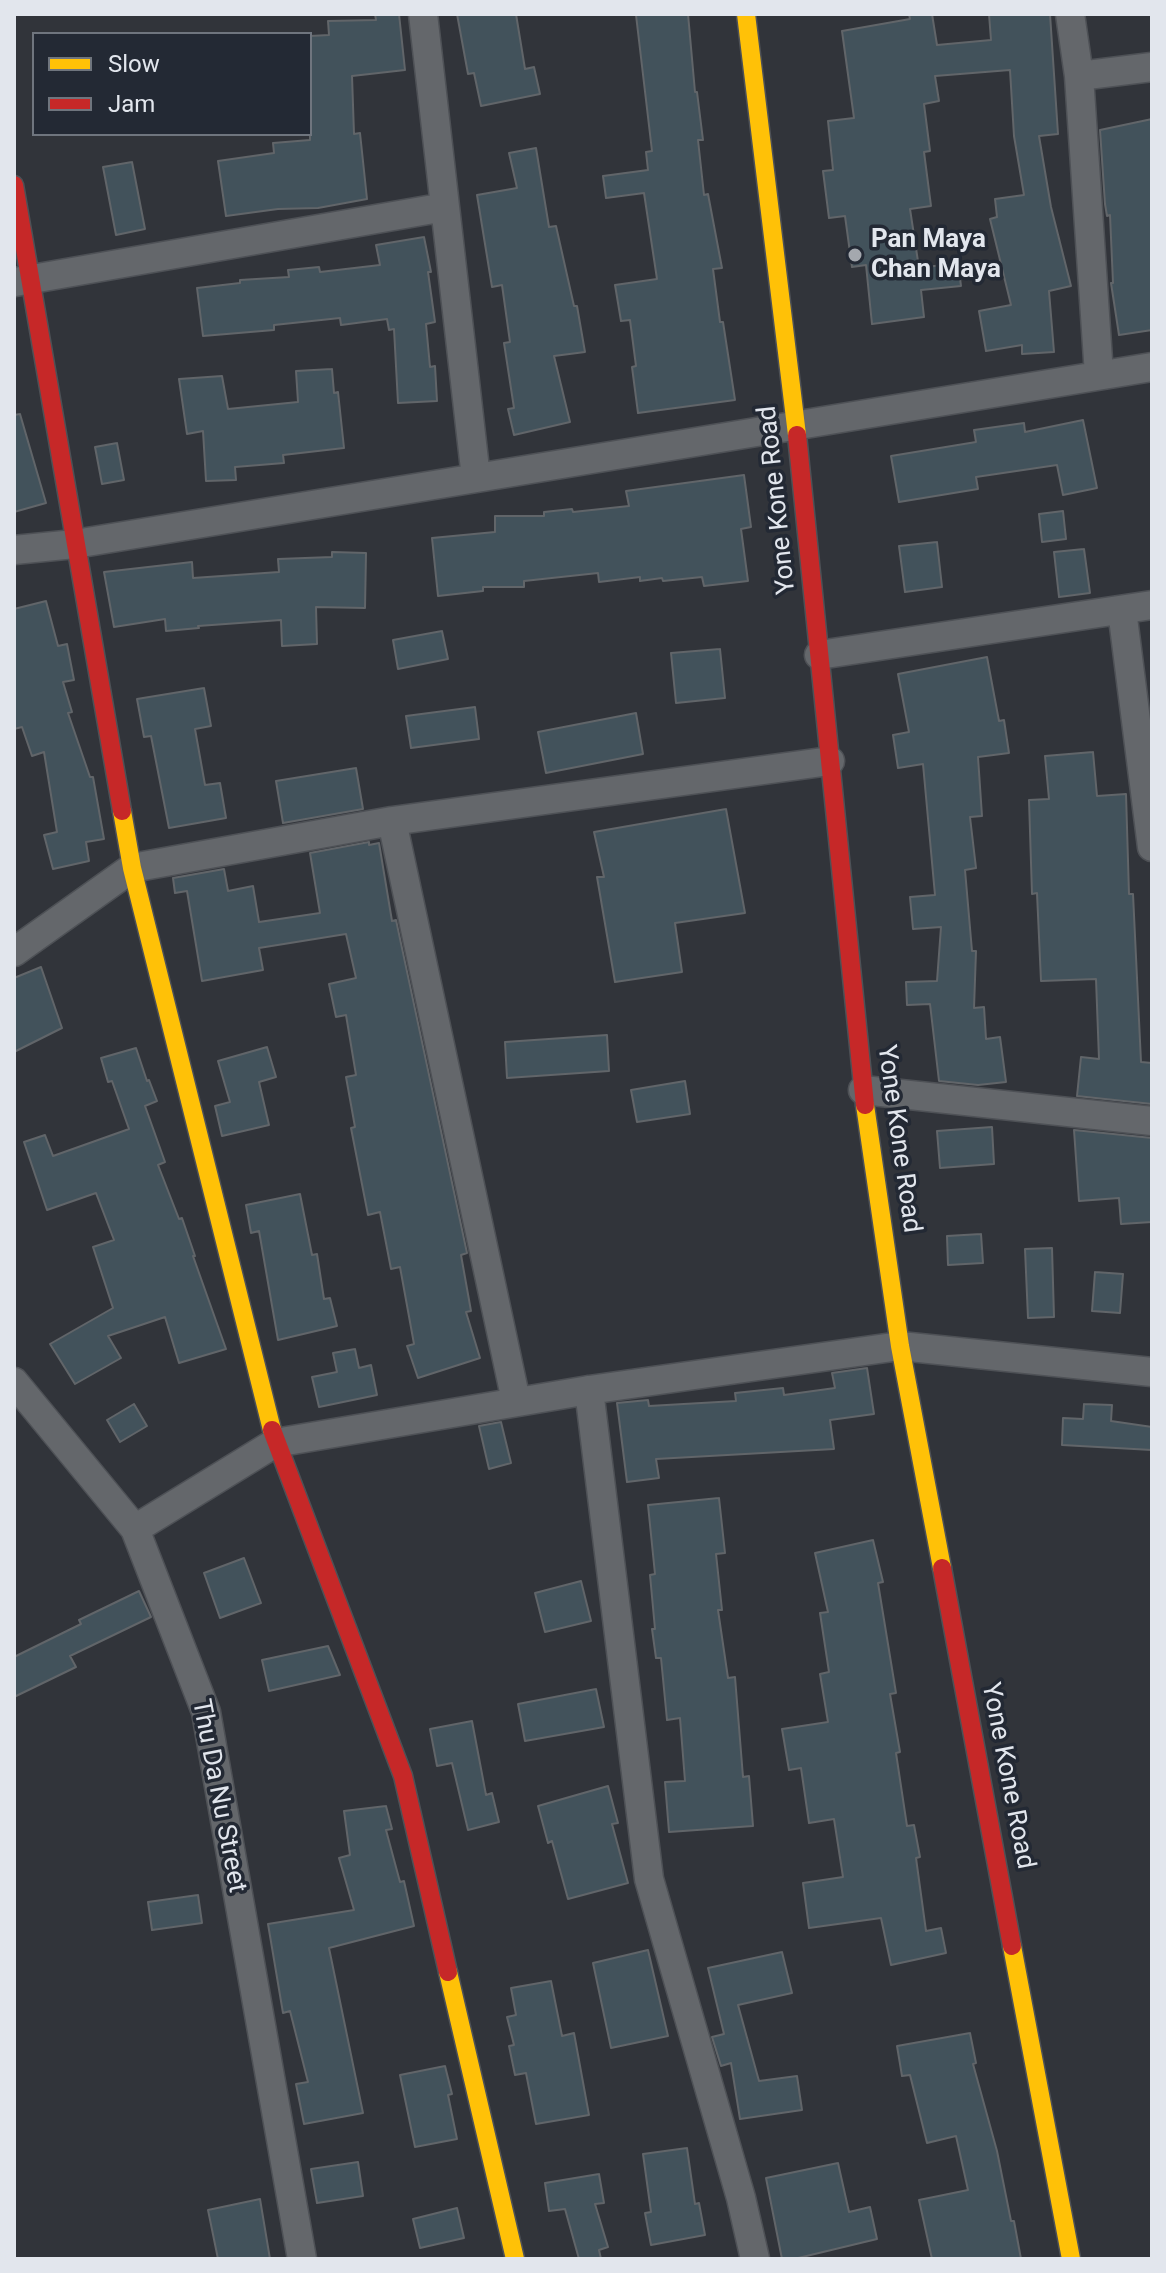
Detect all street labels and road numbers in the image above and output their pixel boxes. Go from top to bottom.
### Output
street label: Yone Kone Road [753,404,803,596]
street label: Yone Kone Road [869,1043,927,1235]
street label: Yone Kone Road [974,1680,1040,1872]
street label: Thu Da Nu Street [184,1697,252,1895]

